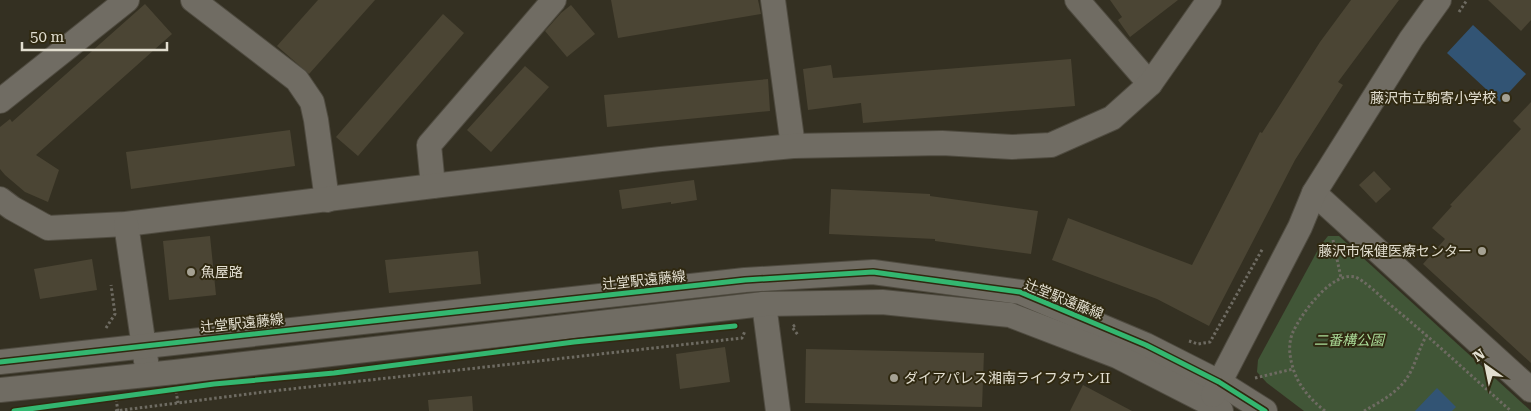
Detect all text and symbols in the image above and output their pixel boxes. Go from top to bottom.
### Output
scale bar [22,20,168,52]
text: 50 m [30,28,65,46]
place label: 藤沢市立駒寄小学校 [1370,90,1496,106]
marker: 藤沢市立駒寄小学校 [1500,92,1512,104]
place label: 藤沢市保健医療センター [1318,243,1472,259]
marker: 藤沢市保健医療センター [1476,245,1488,257]
place label: 魚屋路 [201,264,243,280]
marker: 魚屋路 [185,266,197,278]
street label: 辻堂駅遠藤線 [601,268,687,292]
street label: 辻堂駅遠藤線 [1022,276,1106,322]
street label: 辻堂駅遠藤線 [199,311,285,335]
park label: 二番構公園 [1314,332,1386,348]
north arrow [1461,341,1511,391]
text: N [1470,345,1488,365]
place label: ダイアパレス湘南ライフタウンII [904,370,1110,386]
marker: ダイアパレス湘南ライフタウンII [888,372,900,384]

